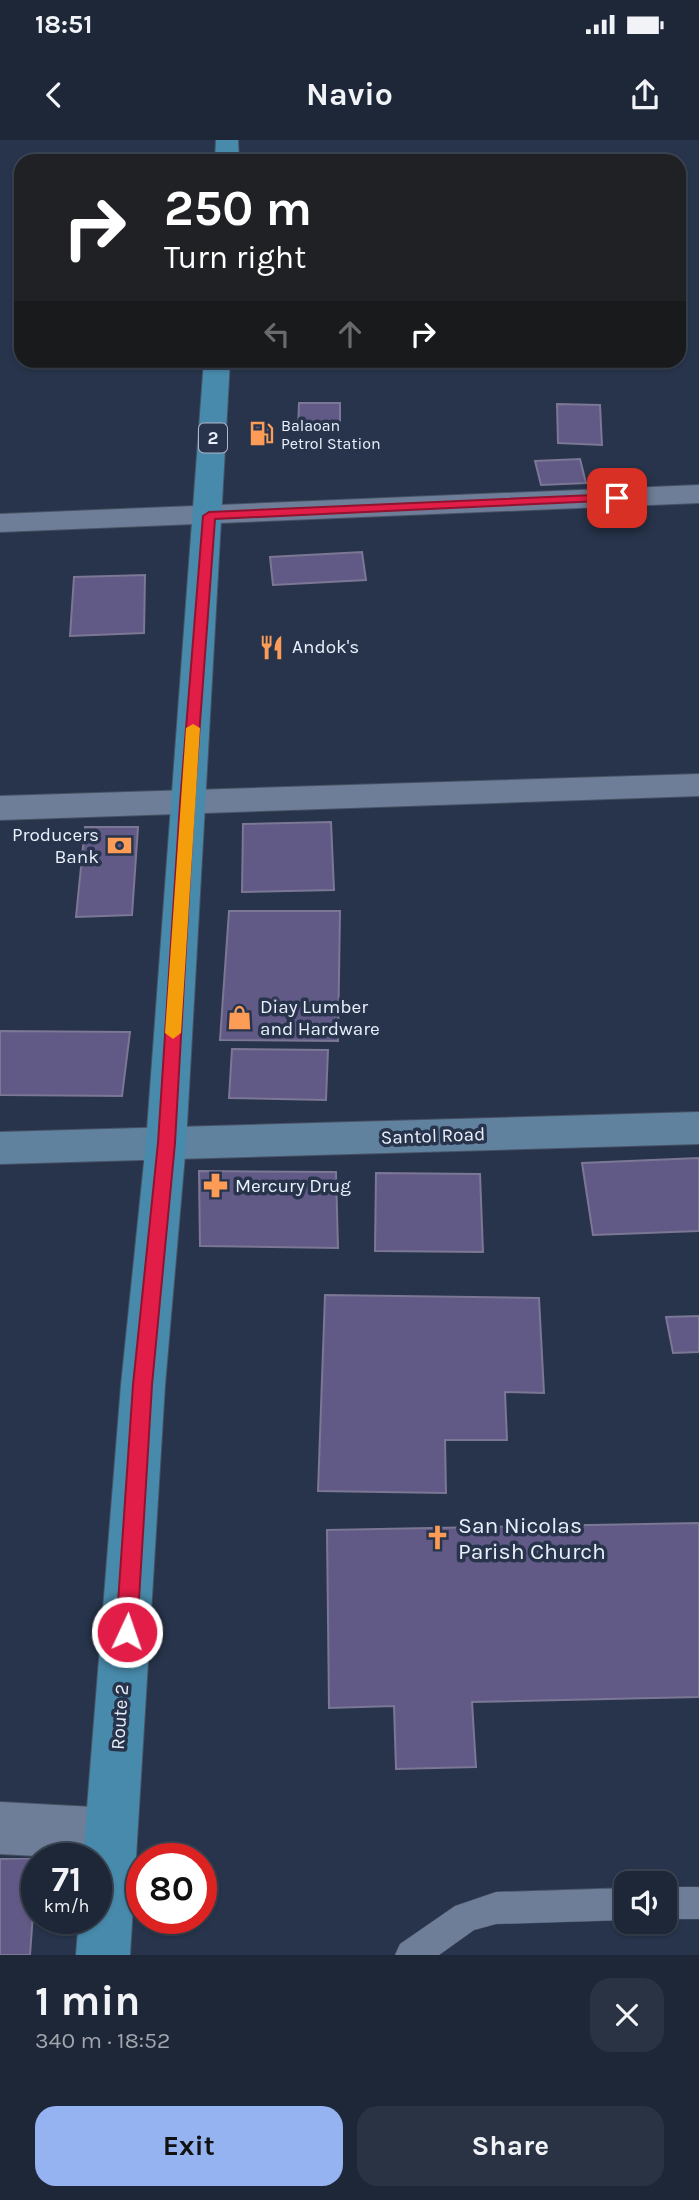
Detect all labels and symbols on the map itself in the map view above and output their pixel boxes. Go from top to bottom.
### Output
place label: Balaoan Petrol Station [281,416,381,453]
fuel station icon: Balaoan Petrol Station [247,420,275,448]
road number: 2 [199,424,227,452]
pin [587,468,647,528]
restaurant icon: Andok's [258,633,286,661]
place label: Andok's [292,636,359,658]
place label: Producers Bank [12,824,99,868]
bank icon: Producers Bank [105,832,133,860]
place label: Diay Lumber and Hardware [260,996,380,1040]
shop icon: Diay Lumber and Hardware [226,1004,254,1032]
street label: Santol Road [380,1123,486,1149]
pharmacy icon: Mercury Drug [201,1172,229,1200]
place label: Mercury Drug [235,1175,351,1197]
place label: San Nicolas Parish Church [458,1512,606,1565]
church icon: San Nicolas Parish Church [424,1524,452,1552]
position arrow [90,1595,164,1669]
street label: Route 2 [107,1683,133,1751]
speed limit sign: 80 [126,1843,217,1934]

